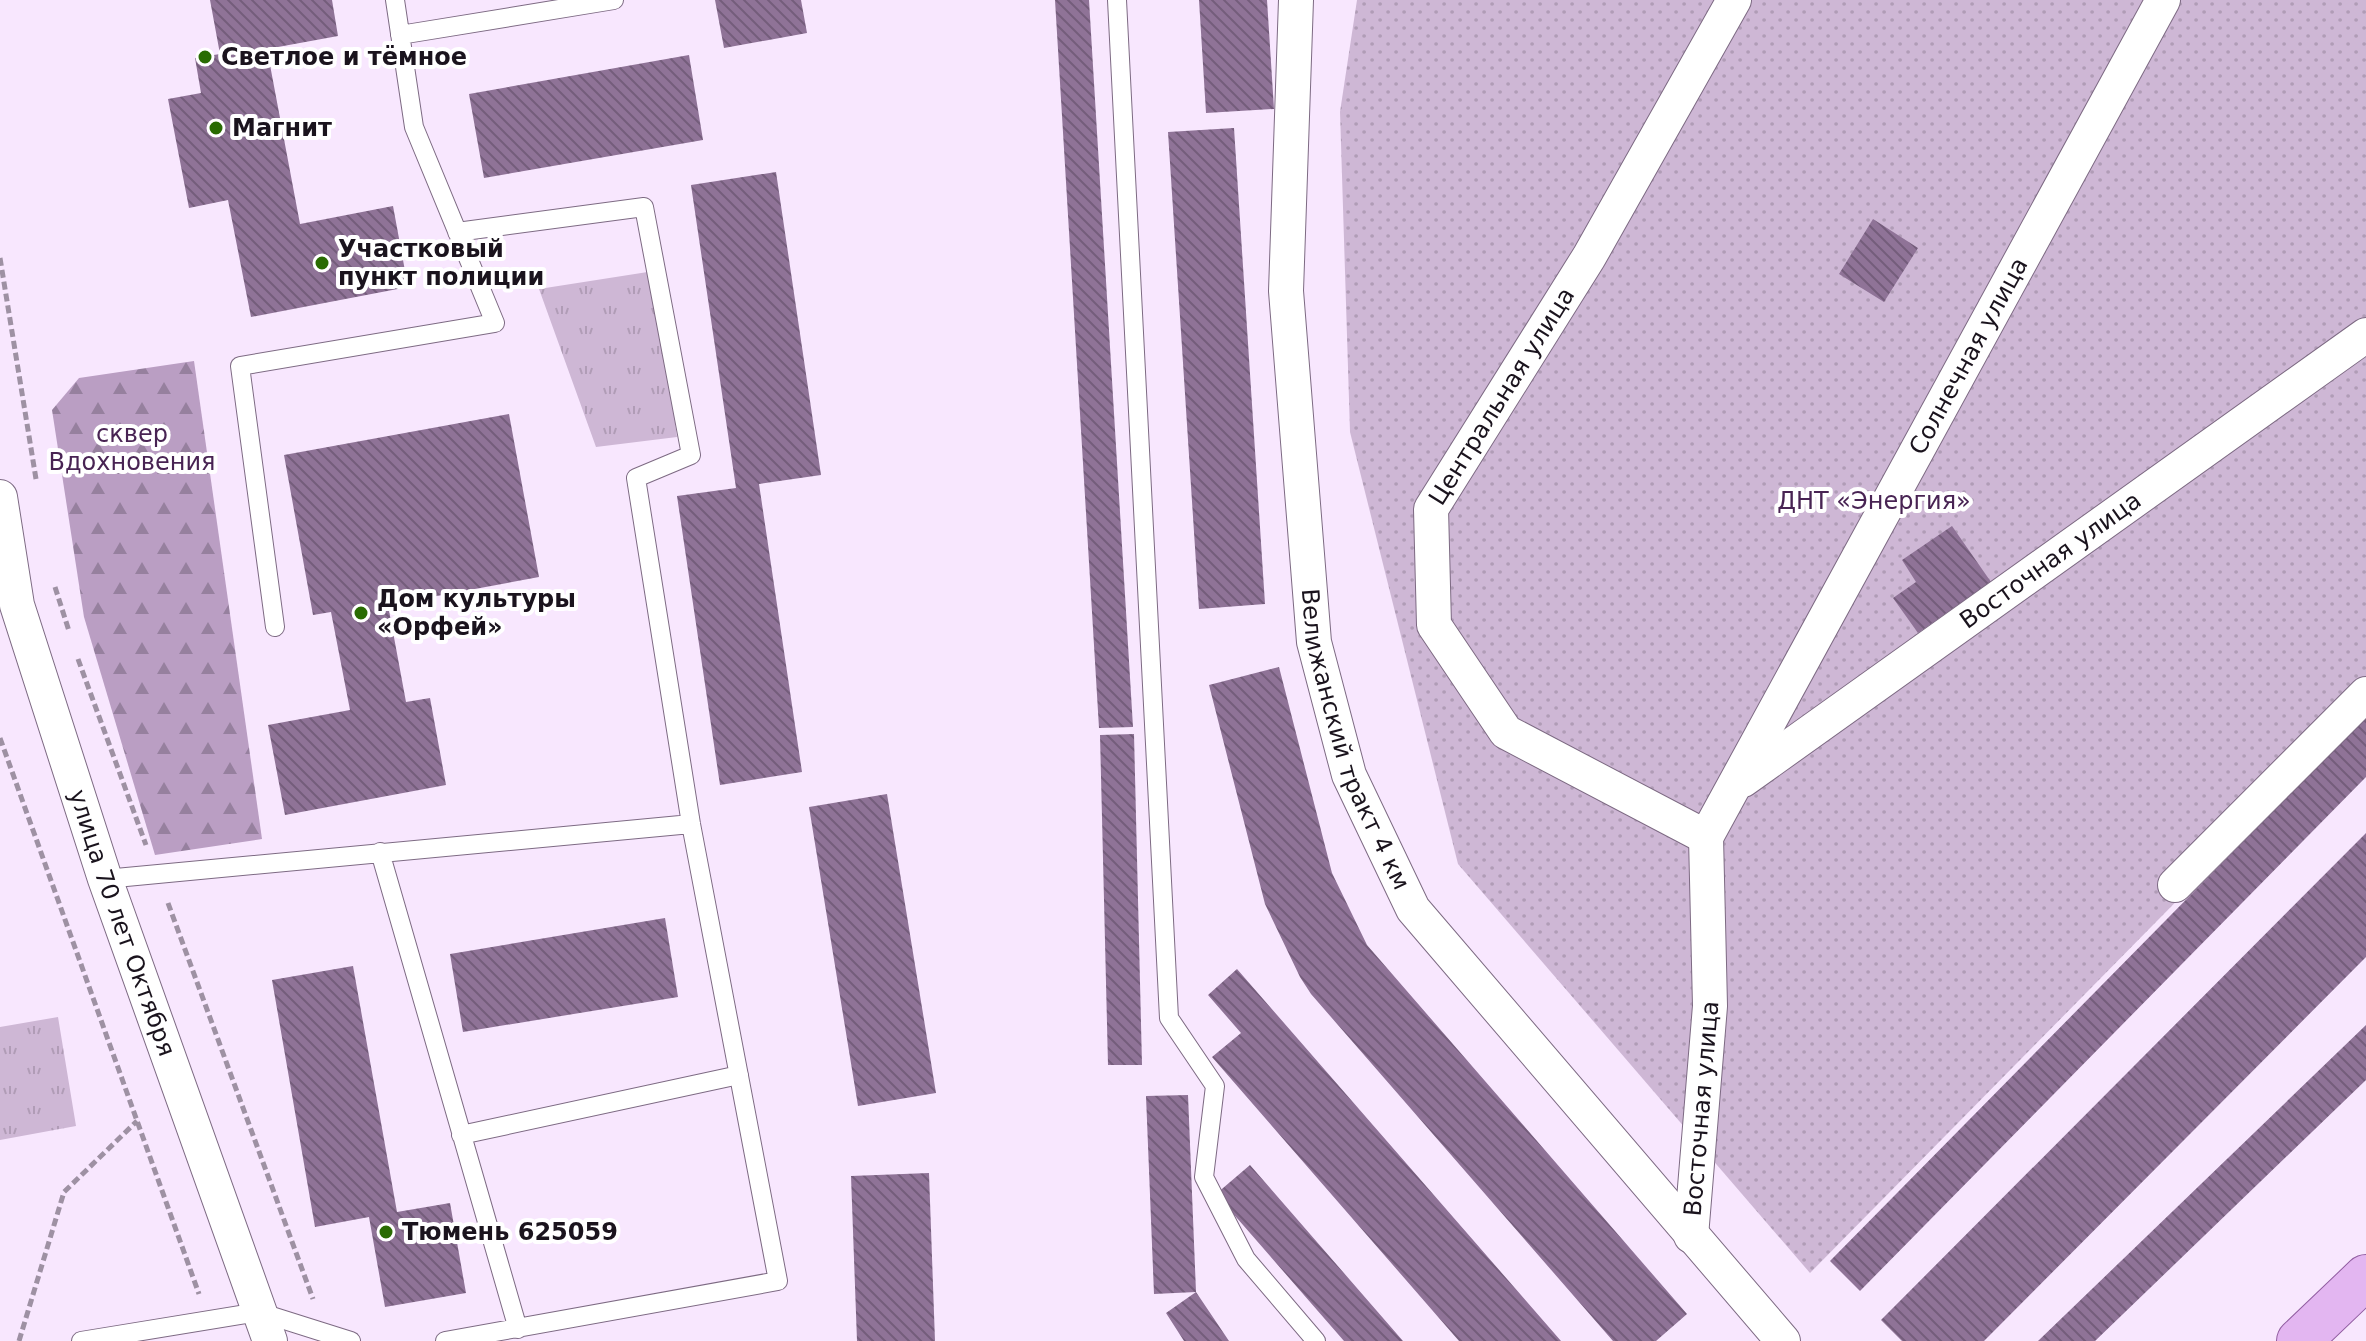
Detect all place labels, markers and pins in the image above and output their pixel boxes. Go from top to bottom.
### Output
place label: Светлое и тёмное [221,43,467,71]
marker: Светлое и тёмное [196,48,214,66]
place label: Магнит [232,114,332,142]
marker: Магнит [207,119,225,137]
place label: Участковый пункт полиции [338,235,544,291]
marker: Участковый пункт полиции [313,254,331,272]
place label: Дом культуры «Орфей» [377,585,576,641]
marker: Дом культуры «Орфей» [352,604,370,622]
place label: Тюмень 625059 [402,1218,618,1246]
marker: Тюмень 625059 [377,1223,395,1241]

